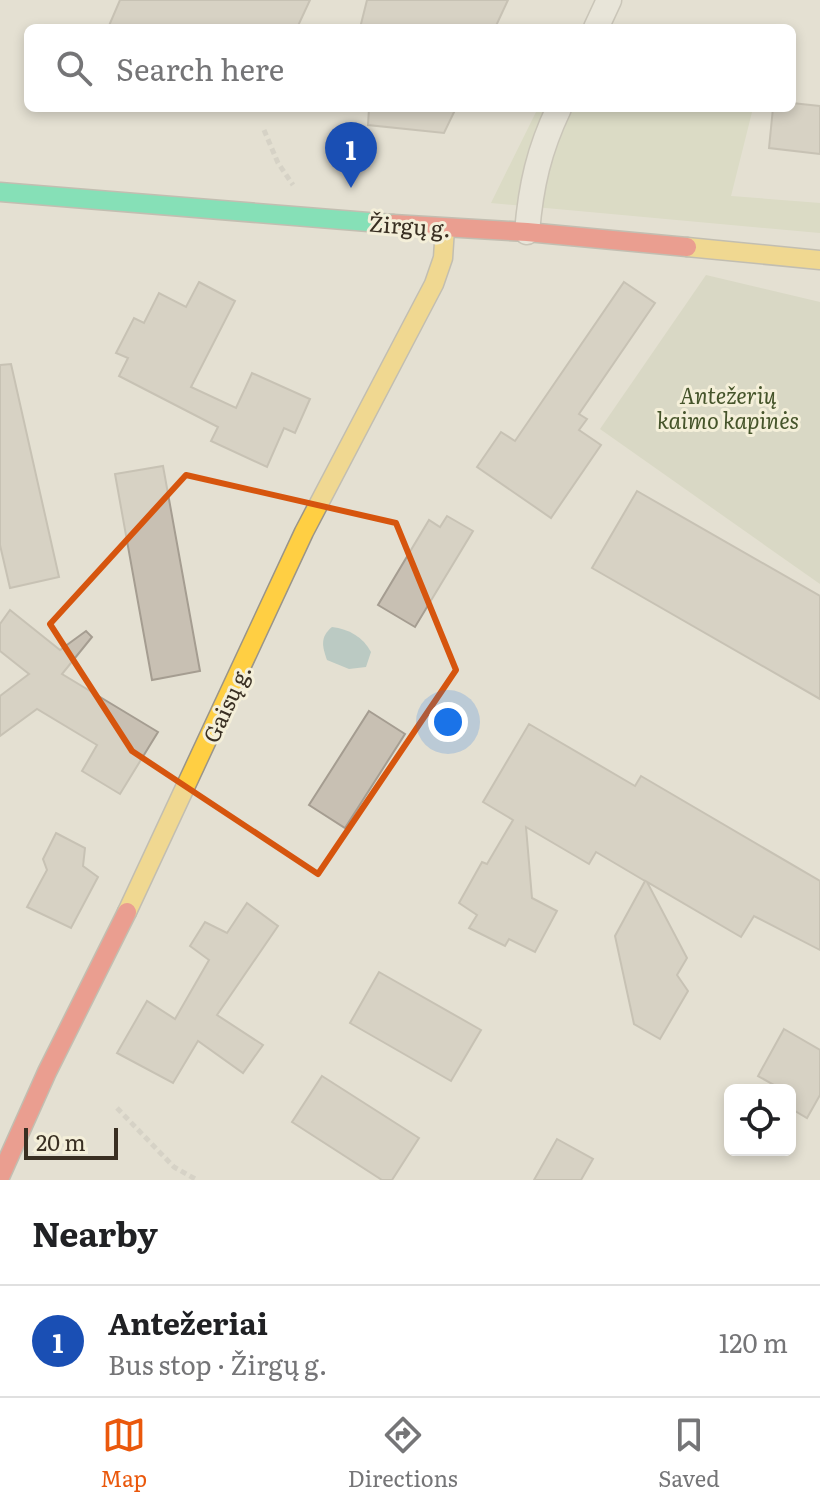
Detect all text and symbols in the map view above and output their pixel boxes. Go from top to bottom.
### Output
search box [24,24,796,112]
icon: search [52,46,96,90]
text: Search here [116,46,284,90]
pin: 1 [325,122,377,188]
street label: Žirgų g. [368,206,452,244]
park label: Antežerių kaimo kapinės [657,378,799,436]
street label: Gaisų g. [193,658,259,748]
your location [428,702,468,742]
map controls [724,1084,796,1156]
button: locate [724,1084,796,1156]
scale bar [24,1124,118,1160]
text: 20 m [36,1125,86,1158]
text: Nearby [32,1207,158,1257]
text: Antežeriai [108,1300,268,1344]
text: 1 [53,1322,63,1361]
text: 120 m [719,1322,788,1361]
text: Bus stop · Žirgų g. [108,1344,327,1383]
tab: Map [100,1413,147,1494]
tab: Directions [348,1413,458,1494]
tab: Saved [658,1413,720,1494]

